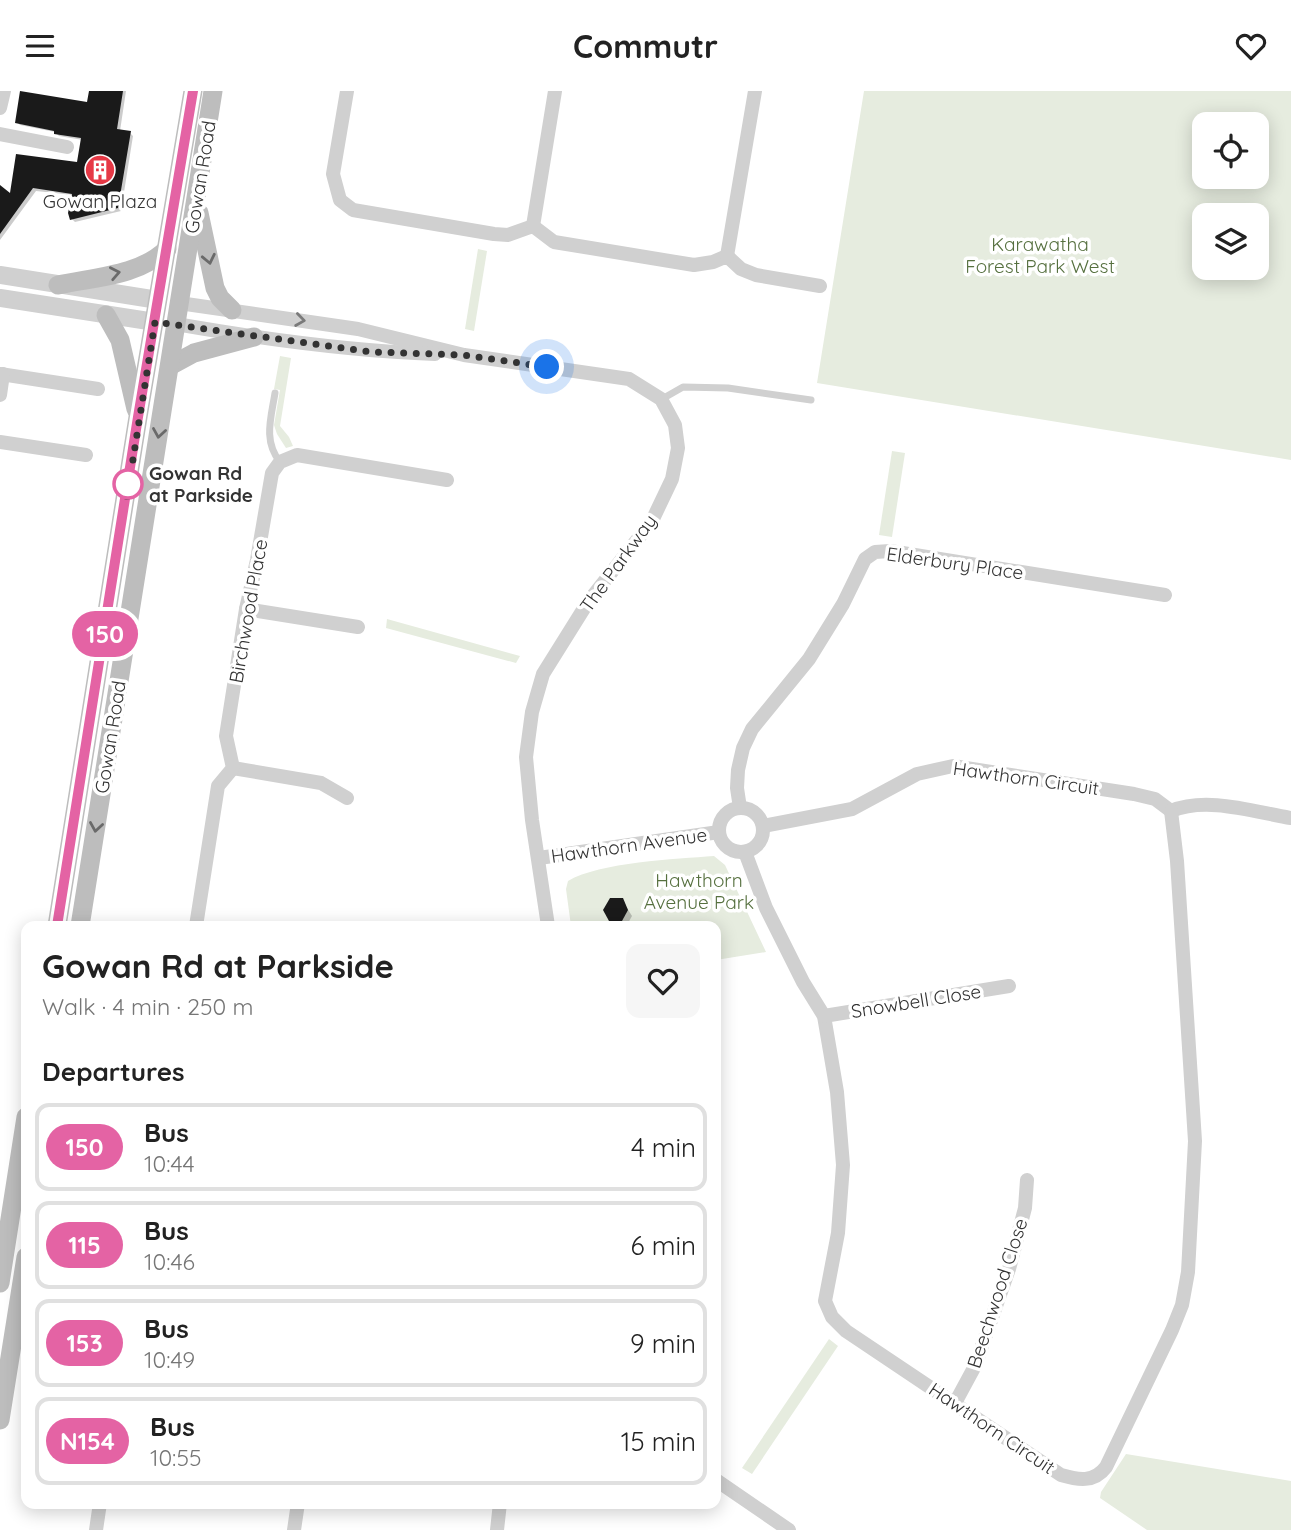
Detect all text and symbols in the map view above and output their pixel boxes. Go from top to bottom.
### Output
text: Commutr [573,26,718,66]
icon: menu [21,27,59,65]
icon: heart [1232,27,1270,65]
map controls [1192,112,1269,280]
button: locate [1192,112,1269,189]
street label: Gowan Road [179,119,221,235]
building icon: Gowan Plaza [83,153,117,187]
place label: Gowan Plaza [43,189,157,213]
button: layers [1192,203,1269,280]
park label: Karawatha Forest Park West [965,232,1115,278]
one-way arrow [200,253,215,265]
one-way arrow [109,267,121,282]
one-way arrow [294,312,305,327]
your location [529,349,564,384]
one-way arrow [152,427,167,439]
place label: Gowan Rd at Parkside [149,461,253,507]
marker: Gowan Rd at Parkside [113,469,143,499]
street label: The Parkway [574,509,662,617]
street label: Birchwood Place [224,537,272,685]
street label: Elderbury Place [885,542,1025,584]
line badge: 150 [65,611,145,657]
text: 150 [86,619,124,649]
street label: Gowan Road [89,679,131,795]
street label: Hawthorn Circuit [952,756,1100,800]
one-way arrow [89,821,104,833]
street label: Hawthorn Avenue [549,822,709,868]
park label: Hawthorn Avenue Park [644,868,754,914]
button: heart [626,944,700,1018]
text: Gowan Rd at Parkside [42,945,394,986]
street label: Snowbell Close [849,979,983,1023]
text: Walk · 4 min · 250 m [42,992,253,1021]
text: Departures [42,1055,185,1088]
text: Bus [144,1116,189,1149]
text: 4 min [631,1131,696,1164]
text: 150 [66,1132,103,1162]
text: 10:44 [144,1149,195,1178]
text: Bus [144,1214,189,1247]
street label: Beechwood Close [961,1215,1033,1371]
text: 6 min [631,1229,696,1262]
text: 115 [68,1230,101,1260]
text: 10:46 [144,1247,195,1276]
text: Bus [144,1312,189,1345]
text: 9 min [630,1327,696,1360]
text: 153 [66,1328,103,1358]
text: 10:49 [144,1345,195,1374]
street label: Hawthorn Circuit [924,1377,1060,1479]
text: Bus [150,1410,195,1443]
text: 15 min [621,1425,696,1458]
text: N154 [60,1426,115,1456]
text: 10:55 [150,1443,202,1472]

